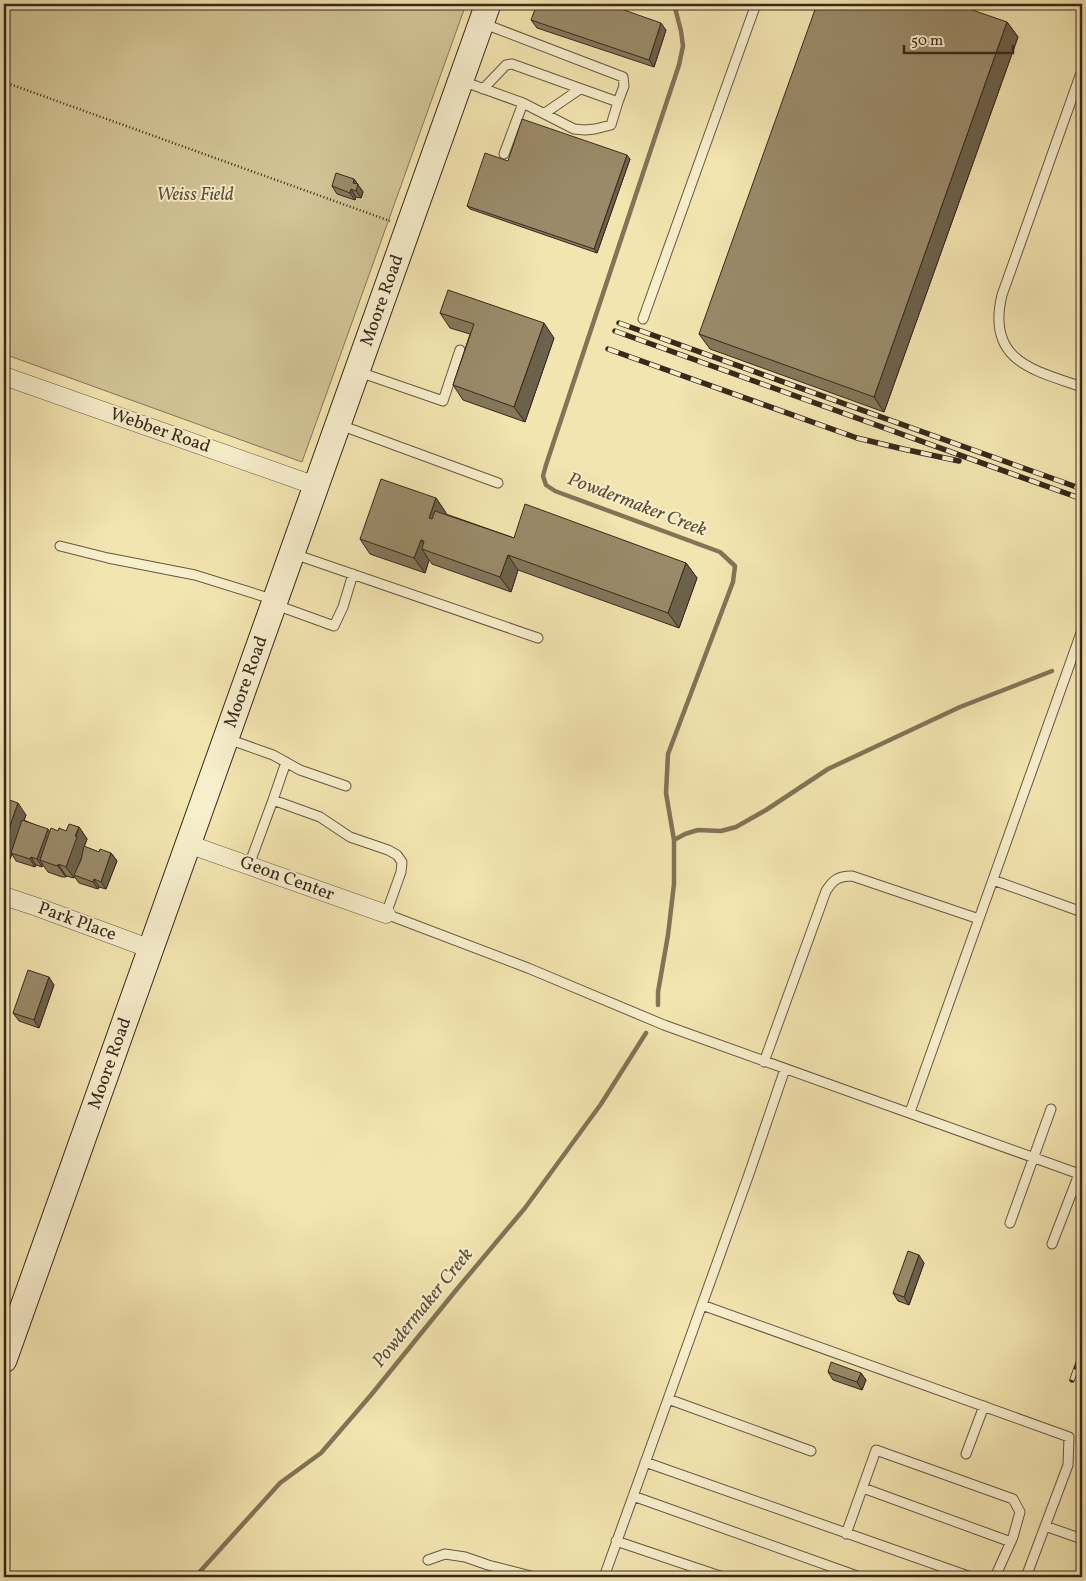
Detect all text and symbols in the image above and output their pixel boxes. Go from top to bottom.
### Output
scale bar [904,22,1012,54]
text: 50 m [911,31,943,52]
park label: Weiss Field [156,183,234,208]
street label: Moore Road [354,251,410,350]
street label: Webber Road [106,402,214,460]
water label: Powdermaker Creek [564,467,710,544]
street label: Moore Road [218,633,274,731]
street label: Geon Center [236,850,338,908]
street label: Park Place [34,896,120,948]
street label: Moore Road [82,1014,138,1113]
water label: Powdermaker Creek [367,1243,480,1373]

